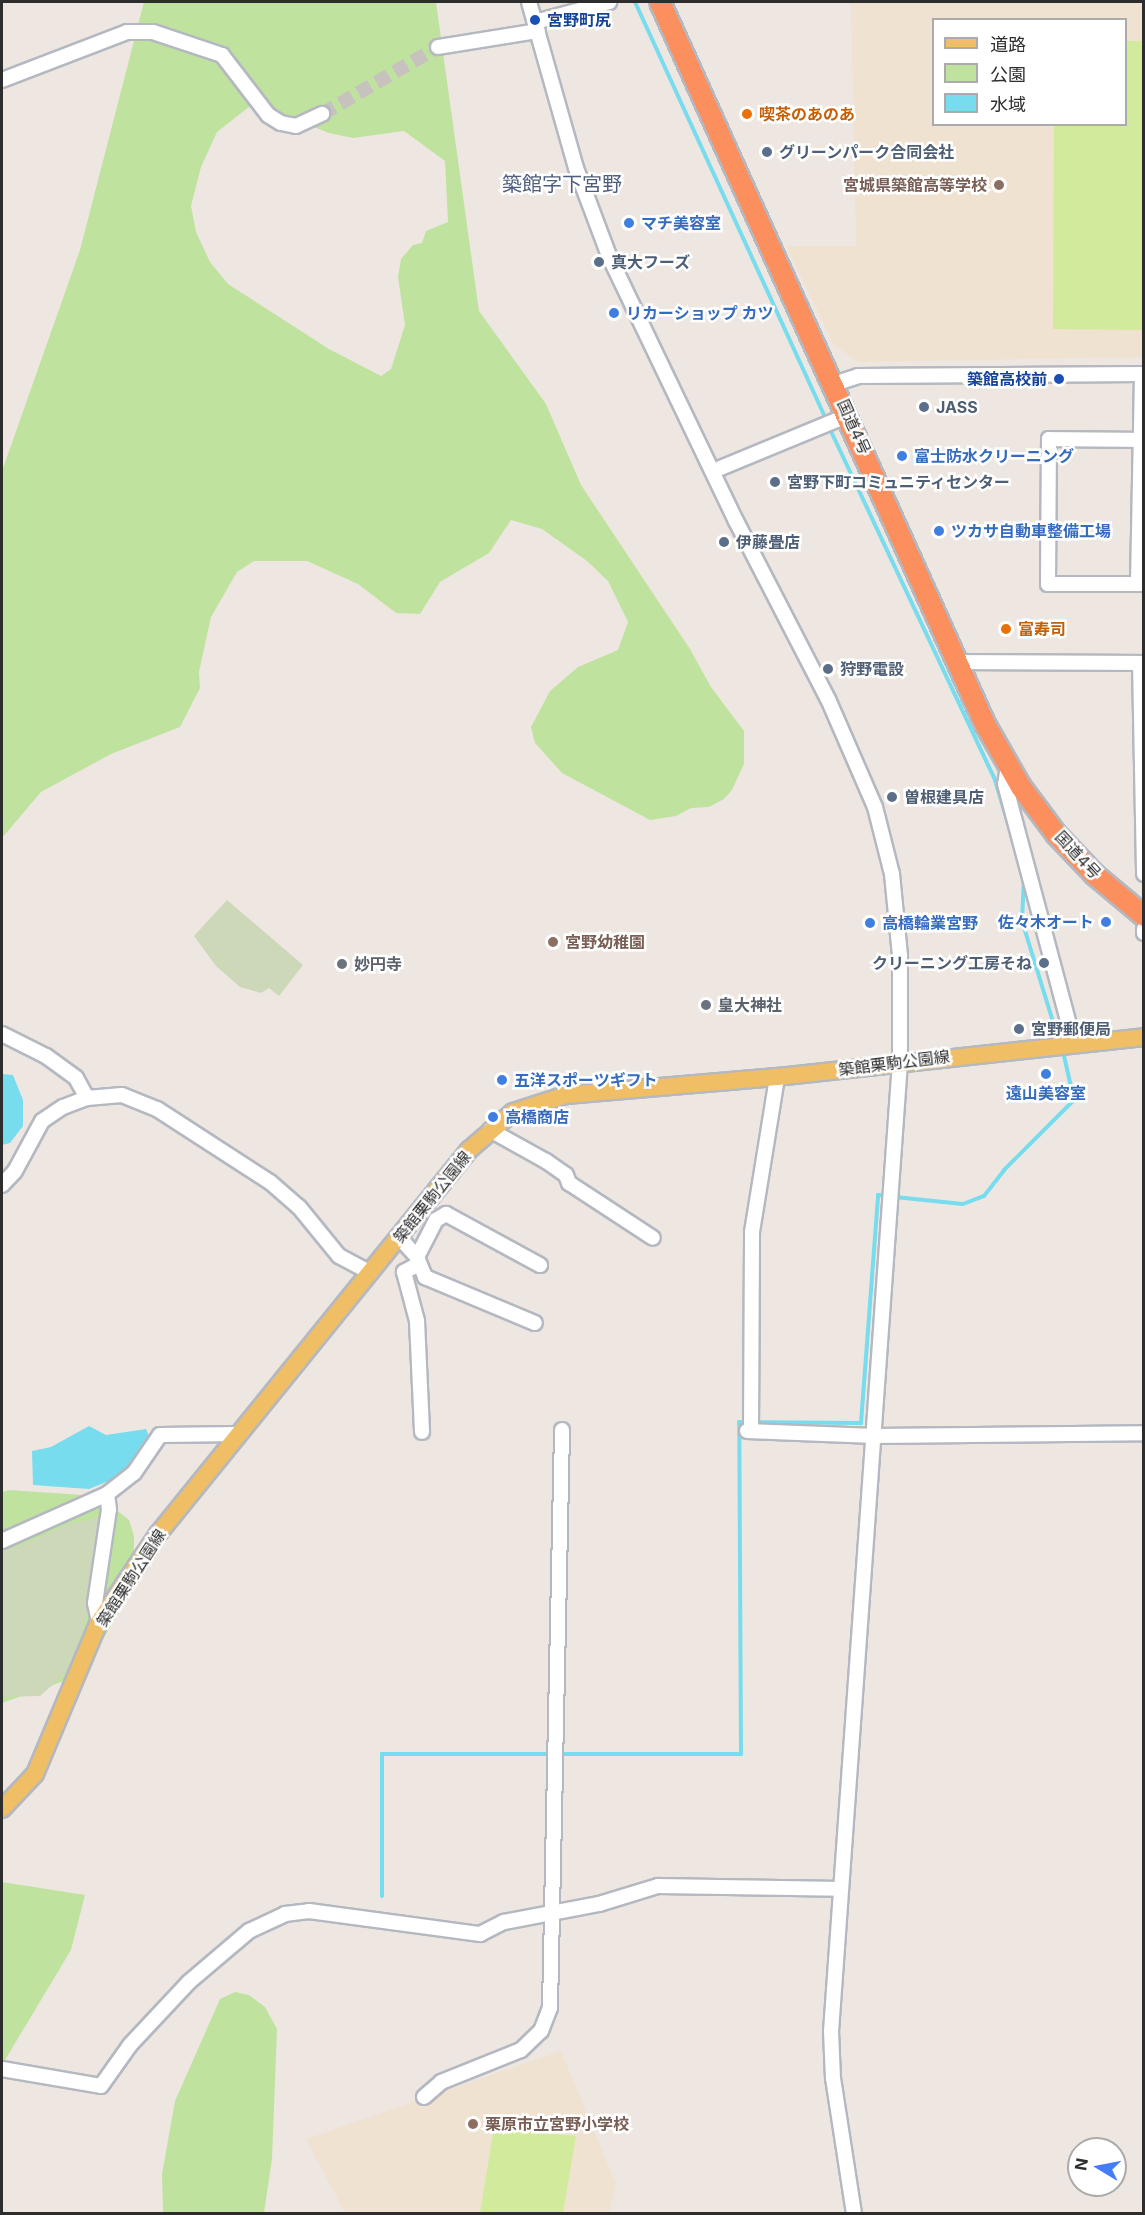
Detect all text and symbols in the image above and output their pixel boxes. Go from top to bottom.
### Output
place label: 宮野町尻 [547,10,611,30]
marker: 宮野町尻 [528,13,542,27]
legend [932,18,1127,126]
text: 道路 [990,34,1026,55]
text: 公園 [990,64,1026,85]
text: 水域 [990,94,1026,115]
place label: 喫茶のあのあ [759,104,855,124]
marker: 喫茶のあのあ [740,107,754,121]
place label: グリーンパーク合同会社 [779,142,955,162]
marker: グリーンパーク合同会社 [760,145,774,159]
district label: 築館字下宮野 [502,172,622,196]
place label: 宮城県築館高等学校 [843,175,987,195]
marker: 宮城県築館高等学校 [992,178,1006,192]
place label: マチ美容室 [641,213,721,233]
marker: マチ美容室 [622,216,636,230]
place label: 真大フーズ [611,252,691,272]
marker: 真大フーズ [592,255,606,269]
place label: リカーショップ カツ [626,303,774,323]
marker: リカーショップ カツ [607,306,621,320]
place label: 築館高校前 [967,369,1047,389]
marker: 築館高校前 [1052,372,1066,386]
street label: 国道4号 [833,396,875,458]
place label: JASS [936,397,978,417]
marker: JASS [917,400,931,414]
place label: 富士防水クリーニング [914,446,1074,466]
marker: 富士防水クリーニング [895,449,909,463]
place label: 宮野下町コミュニティセンター [787,472,1011,492]
marker: 宮野下町コミュニティセンター [768,475,782,489]
place label: ツカサ自動車整備工場 [951,521,1111,541]
marker: ツカサ自動車整備工場 [932,524,946,538]
place label: 伊藤畳店 [736,532,800,552]
marker: 伊藤畳店 [717,535,731,549]
place label: 富寿司 [1018,619,1066,639]
marker: 富寿司 [999,622,1013,636]
place label: 狩野電設 [840,659,904,679]
marker: 狩野電設 [821,662,835,676]
place label: 曽根建具店 [904,787,984,807]
marker: 曽根建具店 [885,790,899,804]
street label: 国道4号 [1051,827,1105,883]
place label: 佐々木オート [998,912,1094,932]
place label: 高橋輪業宮野 [882,913,978,933]
marker: 佐々木オート [1099,915,1113,929]
marker: 高橋輪業宮野 [863,916,877,930]
place label: 宮野幼稚園 [565,932,645,952]
marker: 宮野幼稚園 [546,935,560,949]
place label: クリーニング工房そね [872,953,1032,973]
place label: 妙円寺 [354,954,402,974]
marker: クリーニング工房そね [1037,956,1051,970]
marker: 妙円寺 [335,957,349,971]
place label: 皇大神社 [718,995,782,1015]
marker: 皇大神社 [699,998,713,1012]
place label: 宮野郵便局 [1031,1019,1111,1039]
marker: 宮野郵便局 [1012,1022,1026,1036]
street label: 築館栗駒公園線 [837,1047,951,1079]
marker: 遠山美容室 [1039,1067,1053,1081]
place label: 五洋スポーツギフト [514,1070,658,1090]
marker: 五洋スポーツギフト [495,1073,509,1087]
place label: 遠山美容室 [1006,1083,1086,1103]
place label: 高橋商店 [505,1107,569,1127]
marker: 高橋商店 [486,1110,500,1124]
street label: 築館栗駒公園線 [389,1147,475,1247]
street label: 築館栗駒公園線 [92,1526,170,1630]
place label: 栗原市立宮野小学校 [485,2114,629,2134]
marker: 栗原市立宮野小学校 [466,2117,480,2131]
north arrow [1067,2137,1127,2197]
text: N [1070,2156,1092,2172]

